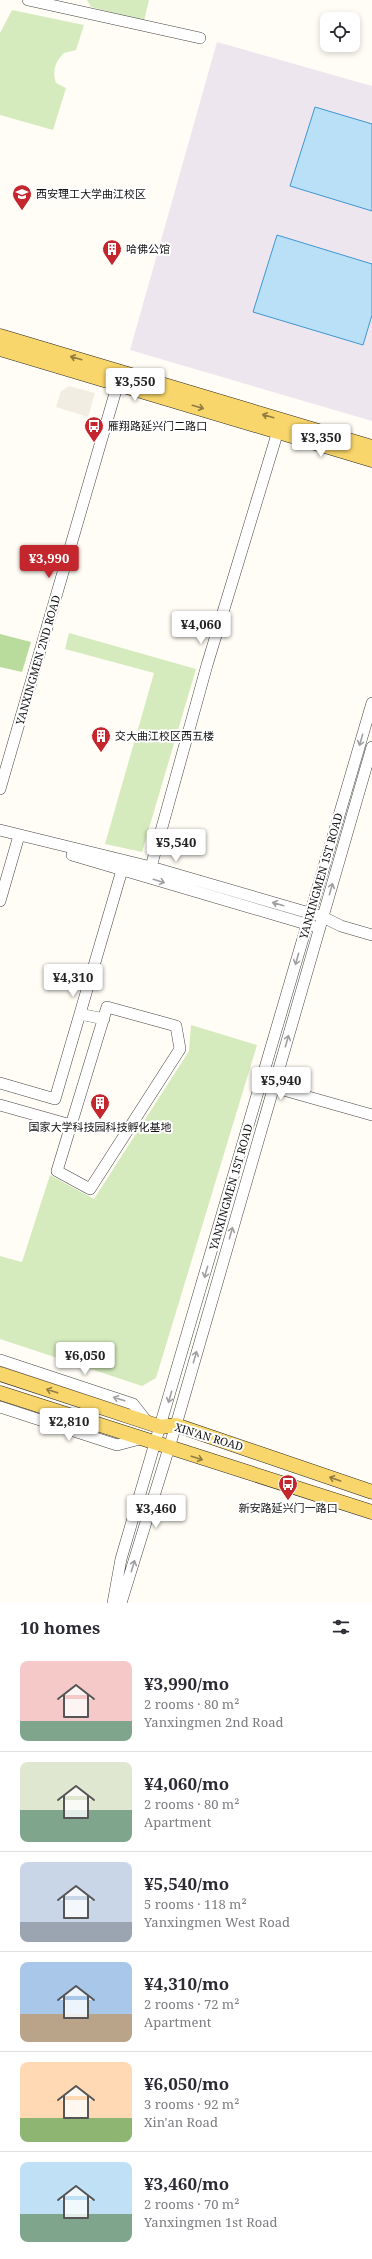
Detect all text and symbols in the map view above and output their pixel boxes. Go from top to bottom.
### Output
map controls [320,12,360,52]
button: locate [320,12,360,52]
school or university icon: 西安理工大学曲江校区 [11,183,33,211]
place label: 西安理工大学曲江校区 [36,186,146,201]
building icon: 哈佛公馆 [101,238,123,266]
place label: 哈佛公馆 [126,241,170,256]
one-way arrow [70,354,83,361]
pin: ¥3,550 [102,368,168,402]
text: ¥3,550 [115,372,155,390]
one-way arrow [192,404,205,412]
one-way arrow [261,412,274,419]
bus stop icon: 雁翔路延兴门二路口 [83,415,105,443]
place label: 雁翔路延兴门二路口 [108,418,207,433]
pin: ¥3,350 [288,424,354,458]
text: ¥3,350 [301,428,341,446]
pin: ¥3,990 [16,545,82,579]
text: ¥3,990 [29,549,69,567]
street label: YANXINGMEN 2ND ROAD [12,593,63,727]
pin: ¥4,060 [168,611,234,645]
text: ¥4,060 [181,615,221,633]
building icon: 交大曲江校区西五楼 [90,725,112,753]
place label: 交大曲江校区西五楼 [115,728,214,743]
one-way arrow [357,734,364,747]
street label: YANXINGMEN 1ST ROAD [295,811,346,942]
pin: ¥5,540 [143,829,209,863]
text: ¥5,540 [156,833,196,851]
one-way arrow [152,878,165,885]
one-way arrow [328,883,335,896]
one-way arrow [271,900,284,907]
one-way arrow [293,952,300,965]
pin: ¥4,310 [40,964,106,998]
text: ¥4,310 [53,968,93,986]
one-way arrow [284,1034,291,1047]
pin: ¥5,940 [248,1067,314,1101]
text: ¥5,940 [261,1071,301,1089]
building icon: 国家大学科技园科技孵化基地 [89,1092,111,1120]
place label: 国家大学科技园科技孵化基地 [29,1119,172,1134]
street label: YANXINGMEN 1ST ROAD [205,1122,256,1253]
one-way arrow [228,1226,235,1239]
one-way arrow [202,1265,209,1278]
pin: ¥6,050 [52,1342,118,1376]
text: ¥6,050 [65,1346,105,1364]
one-way arrow [192,1351,199,1364]
one-way arrow [46,1387,59,1394]
one-way arrow [166,1390,173,1403]
one-way arrow [112,1395,125,1402]
pin: ¥2,810 [36,1408,102,1442]
text: ¥2,810 [49,1412,89,1430]
street label: XIN'AN ROAD [173,1419,245,1454]
one-way arrow [190,1454,202,1462]
bus stop icon: 新安路延兴门一路口 [277,1473,299,1501]
one-way arrow [329,1475,342,1482]
pin: ¥3,460 [123,1495,189,1529]
text: ¥3,460 [136,1499,176,1517]
place label: 新安路延兴门一路口 [239,1500,338,1515]
one-way arrow [130,1559,137,1572]
text: 10 homes [20,1616,100,1639]
icon: filters [330,1616,352,1638]
text: ¥3,990/mo [144,1672,229,1695]
icon: home [52,1677,100,1725]
text: 2 rooms · 80 m² [144,1695,239,1713]
text: Yanxingmen 2nd Road [144,1713,283,1731]
text: ¥4,060/mo [144,1772,229,1795]
icon: home [52,1778,100,1826]
text: 2 rooms · 80 m² [144,1795,239,1813]
text: Apartment [144,1813,211,1831]
text: ¥5,540/mo [144,1872,229,1895]
icon: home [52,1878,100,1926]
text: 5 rooms · 118 m² [144,1895,247,1913]
text: Yanxingmen West Road [144,1913,290,1931]
text: ¥4,310/mo [144,1972,229,1995]
icon: home [52,1978,100,2026]
text: 2 rooms · 72 m² [144,1995,239,2013]
text: Apartment [144,2013,211,2031]
text: ¥6,050/mo [144,2072,229,2095]
icon: home [52,2078,100,2126]
text: 3 rooms · 92 m² [144,2095,239,2113]
text: Xin'an Road [144,2113,218,2131]
text: ¥3,460/mo [144,2172,229,2195]
icon: home [52,2178,100,2226]
text: 2 rooms · 70 m² [144,2195,239,2213]
text: Yanxingmen 1st Road [144,2213,278,2231]

